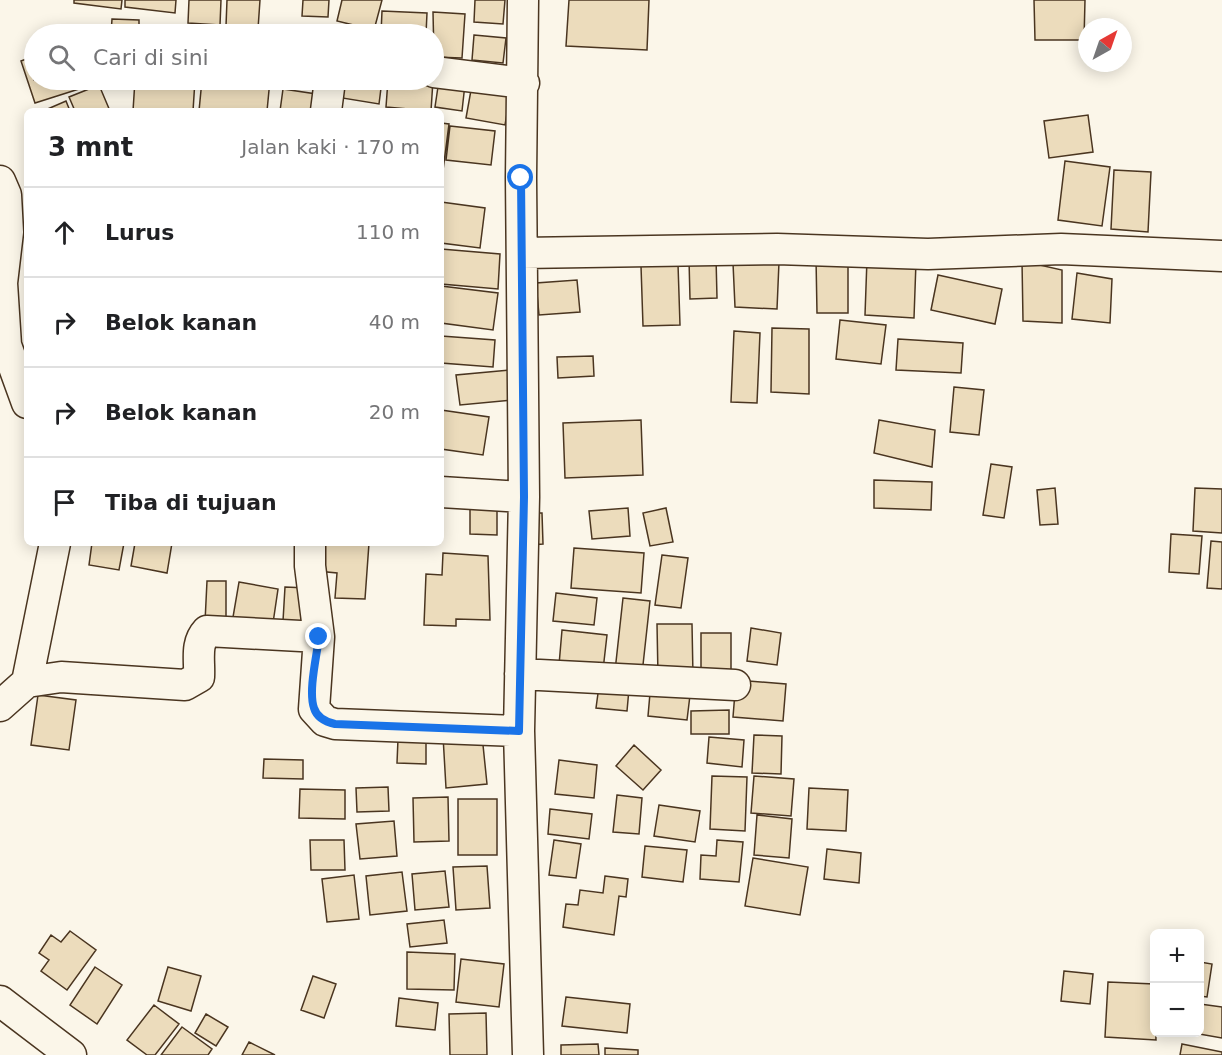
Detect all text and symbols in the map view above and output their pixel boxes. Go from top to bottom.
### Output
north arrow [1078,18,1132,72]
search box [24,24,444,90]
icon: search [45,41,78,74]
text: Cari di sini [93,45,209,70]
text: 3 mnt [48,132,133,162]
text: Jalan kaki · 170 m [241,135,420,159]
route start [507,164,533,190]
icon: ahead [48,216,81,249]
text: Lurus [105,220,174,245]
text: 110 m [356,220,420,244]
icon: right [48,306,81,339]
text: Belok kanan [105,310,257,335]
text: 40 m [369,310,420,334]
icon: right [48,396,81,429]
text: Belok kanan [105,400,257,425]
text: 20 m [369,400,420,424]
icon: arrive [48,486,81,519]
text: Tiba di tujuan [105,490,277,515]
route end [305,623,331,649]
map controls [1150,929,1204,1037]
button: + [1150,929,1204,983]
button: − [1150,983,1204,1037]

